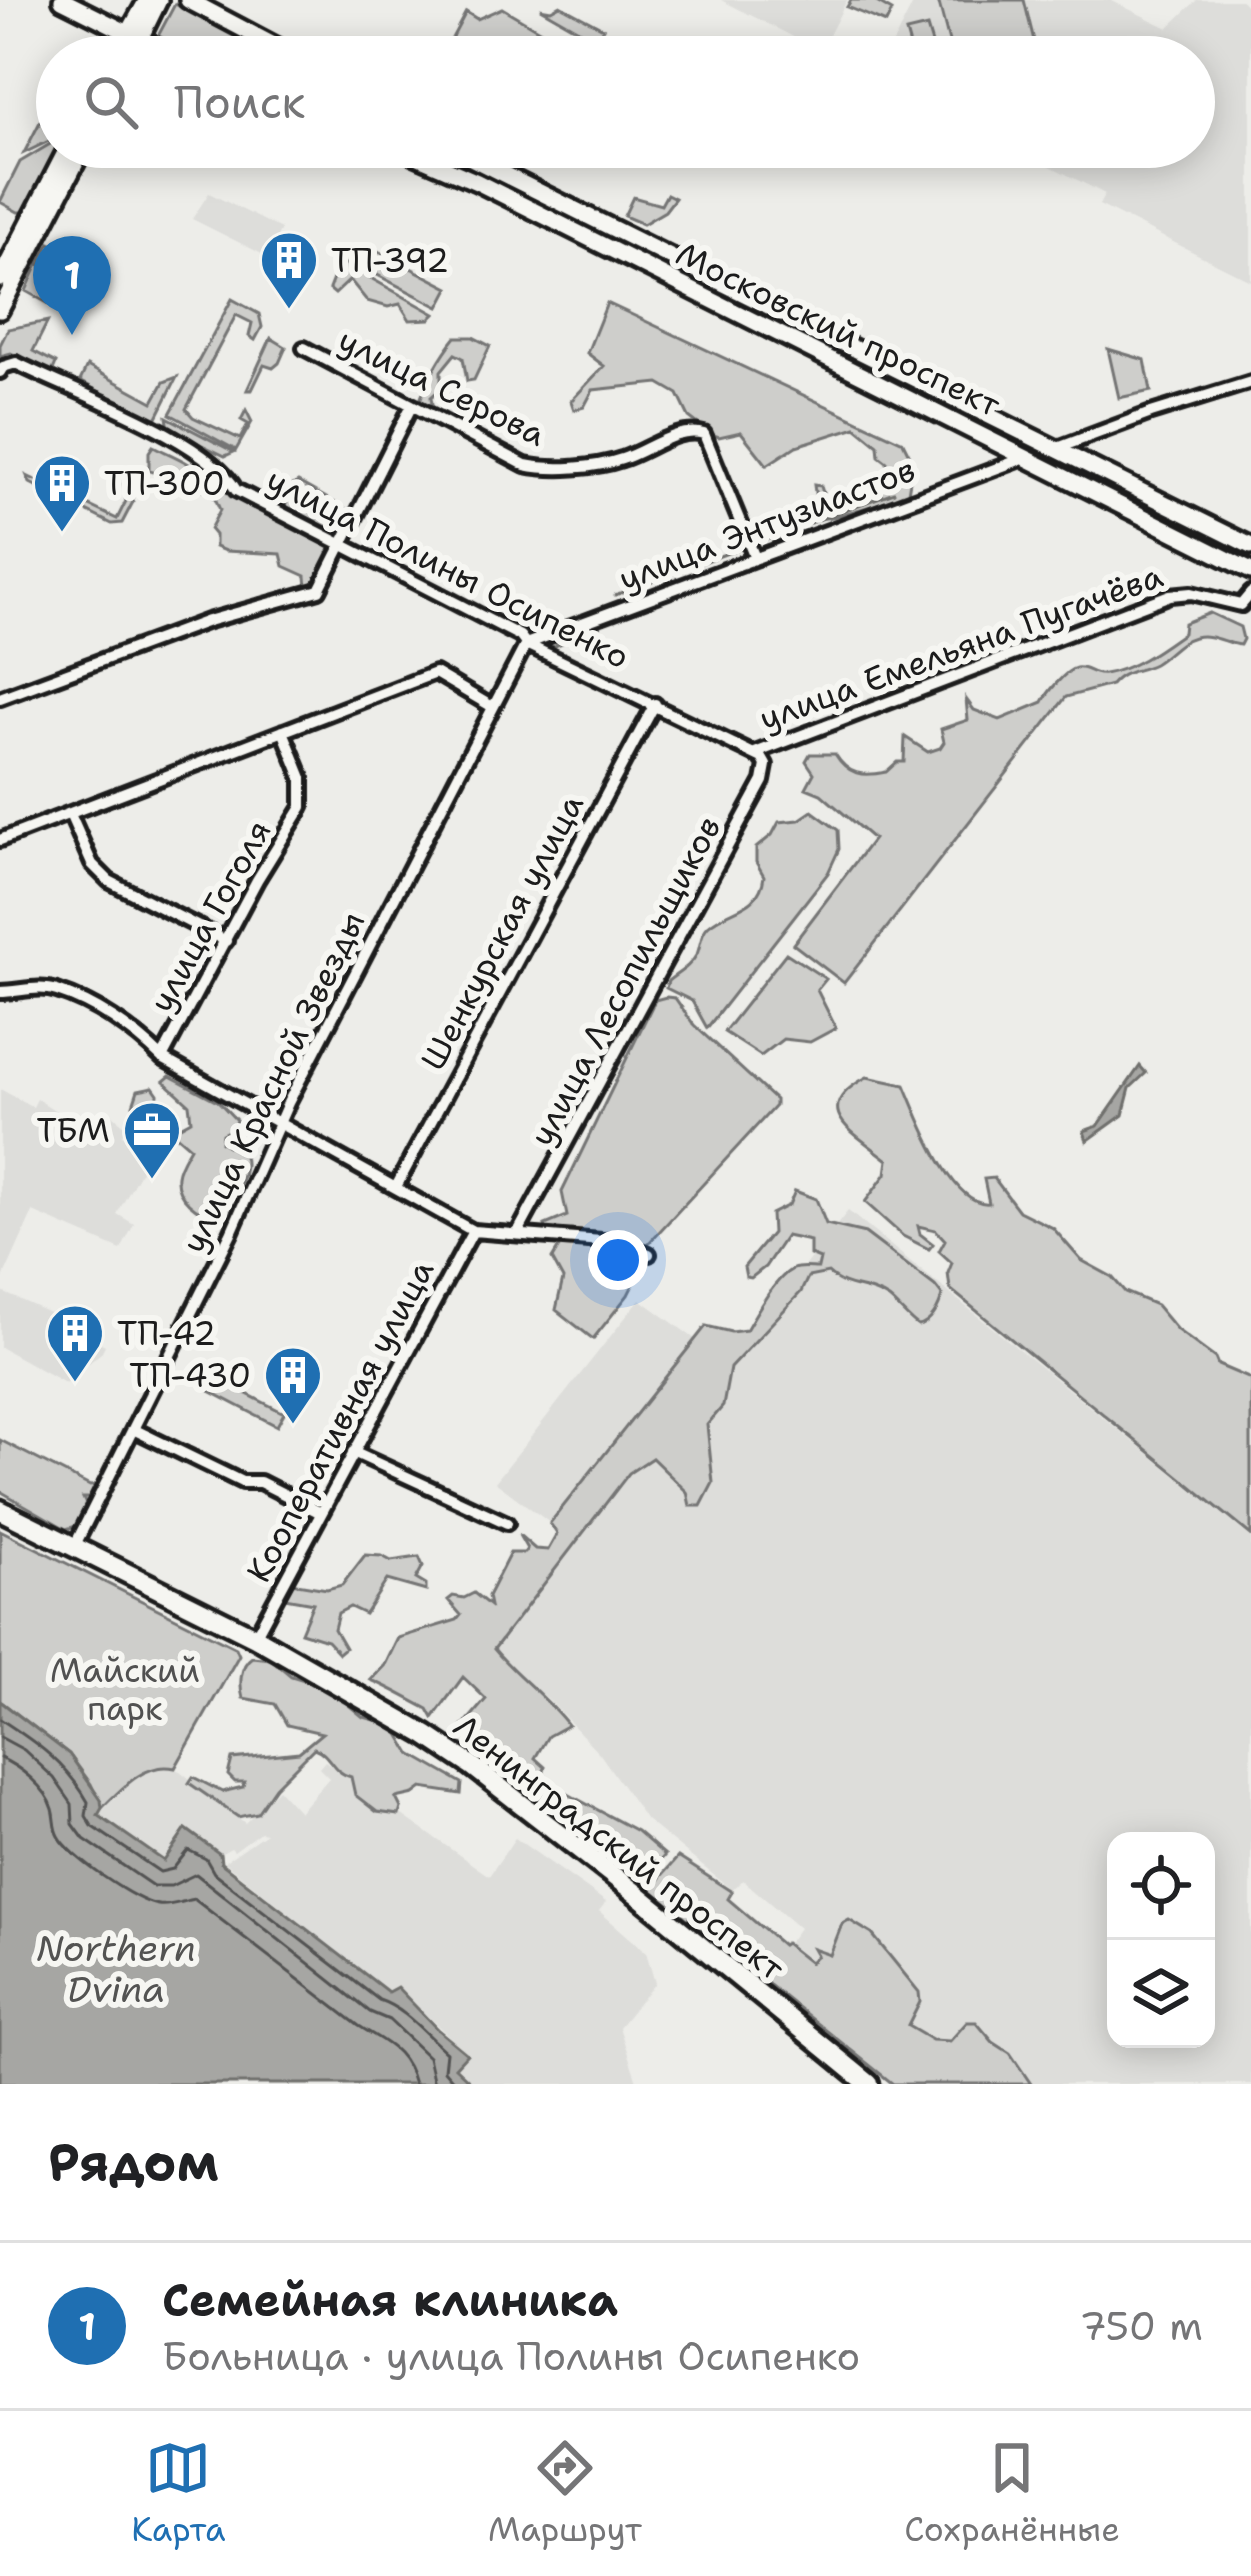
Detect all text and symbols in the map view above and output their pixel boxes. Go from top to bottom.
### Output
search box [36,36,1215,168]
icon: search [78,69,144,135]
text: Поиск [174,72,305,132]
building icon: ТП-392 [258,229,320,311]
street label: Московский проспект [669,231,1008,427]
pin: 1 [33,236,111,335]
place label: ТП-392 [331,238,449,283]
street label: улица Серова [331,317,553,457]
street label: улица Энтузиастов [612,447,922,601]
building icon: ТП-300 [31,452,93,534]
street label: улица Полины Осипенко [259,457,637,679]
place label: ТП-300 [104,461,225,506]
street label: улица Емельяна Пугачёва [753,553,1169,741]
street label: Шенкурская улица [410,786,594,1078]
street label: улица Лесопильщиков [519,808,731,1154]
street label: улица Гоголя [139,812,281,1020]
street label: улица Красной Звезды [171,904,375,1260]
office icon: ТБМ [121,1099,183,1181]
place label: ТБМ [36,1108,110,1153]
your location [588,1230,648,1290]
street label: Кооперативная улица [236,1252,444,1590]
building icon: ТП-42 [44,1302,106,1384]
place label: ТП-42 [117,1311,216,1356]
building icon: ТП-430 [262,1344,324,1426]
place label: ТП-430 [129,1353,251,1398]
park label: Майский парк [50,1648,200,1731]
street label: Ленинградский проспект [445,1704,794,1990]
map controls [1107,1832,1215,2048]
button: locate [1107,1832,1215,1940]
water label: Northern Dvina [36,1924,196,2014]
button: layers [1107,1940,1215,2048]
text: Рядом [48,2128,219,2196]
text: Семейная клиника [162,2270,618,2330]
text: 1 [78,2300,96,2352]
text: 750 m [1079,2300,1203,2352]
text: Больница · улица Полины Осипенко [162,2330,860,2382]
tab: Карта [131,2435,226,2552]
tab: Маршрут [488,2435,642,2552]
tab: Сохранённые [904,2435,1120,2552]

